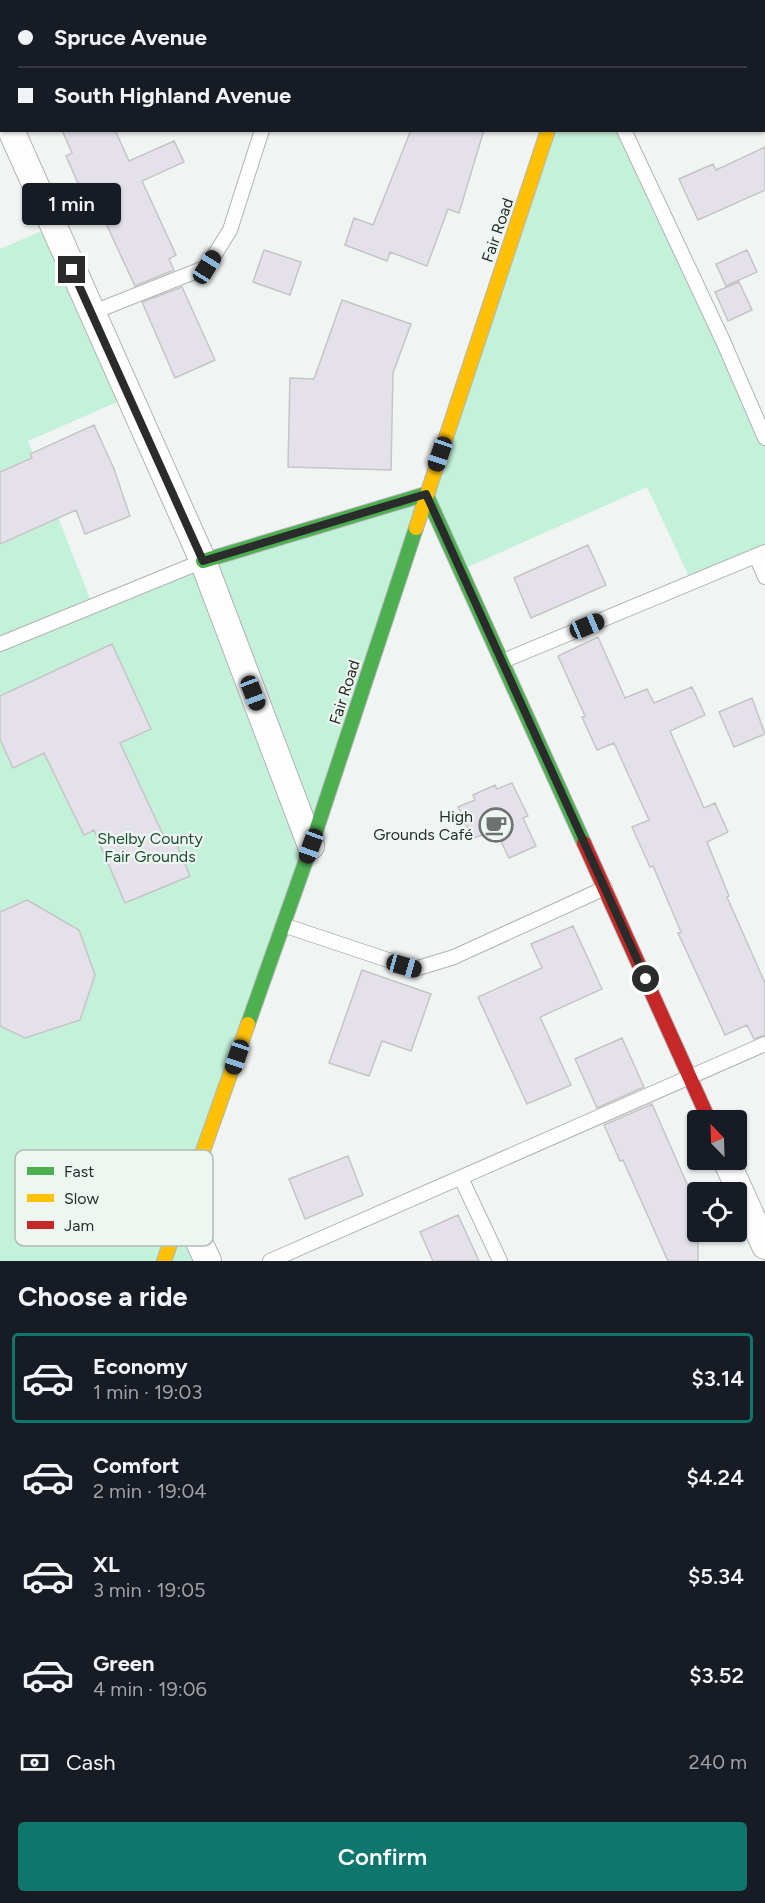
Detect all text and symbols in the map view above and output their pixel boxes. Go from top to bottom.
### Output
text: Spruce Avenue [54,24,207,51]
text: South Highland Avenue [54,82,291,109]
callout: 1 min [22,183,122,225]
text: 1 min [48,192,95,216]
street label: Fair Road [478,196,517,265]
car [190,247,224,287]
route end [58,256,85,283]
car [426,434,454,474]
car [567,611,607,641]
street label: Fair Road [325,658,364,727]
car [238,673,268,713]
place label: High Grounds Café [373,807,473,844]
cafe icon: High Grounds Café [478,807,514,843]
car [296,826,326,866]
park label: Shelby County Fair Grounds [97,829,203,866]
car [384,952,424,980]
route start [632,965,659,992]
car [223,1037,251,1077]
north arrow [687,1110,747,1170]
map controls [687,1110,747,1242]
legend [15,1150,213,1246]
text: Fast [64,1162,94,1181]
button: locate [687,1182,747,1242]
text: Slow [64,1189,99,1208]
text: Jam [64,1216,94,1235]
text: Choose a ride [18,1280,187,1313]
icon: car [21,1351,75,1405]
text: Economy [93,1353,188,1380]
text: $3.14 [691,1365,744,1392]
text: 1 min · 19:03 [93,1380,202,1404]
icon: car [21,1450,75,1504]
text: Comfort [93,1452,179,1479]
text: $4.24 [686,1464,744,1491]
text: 2 min · 19:04 [93,1479,207,1503]
icon: car [21,1549,75,1603]
text: XL [93,1551,120,1578]
text: $5.34 [688,1563,744,1590]
text: 3 min · 19:05 [93,1578,206,1602]
icon: car [21,1648,75,1702]
text: Green [93,1650,155,1677]
text: $3.52 [689,1662,744,1689]
text: 4 min · 19:06 [93,1677,207,1701]
icon: cash [18,1746,51,1779]
text: Cash [66,1749,116,1776]
text: 240 m [689,1750,747,1774]
button: Confirm [18,1822,747,1891]

